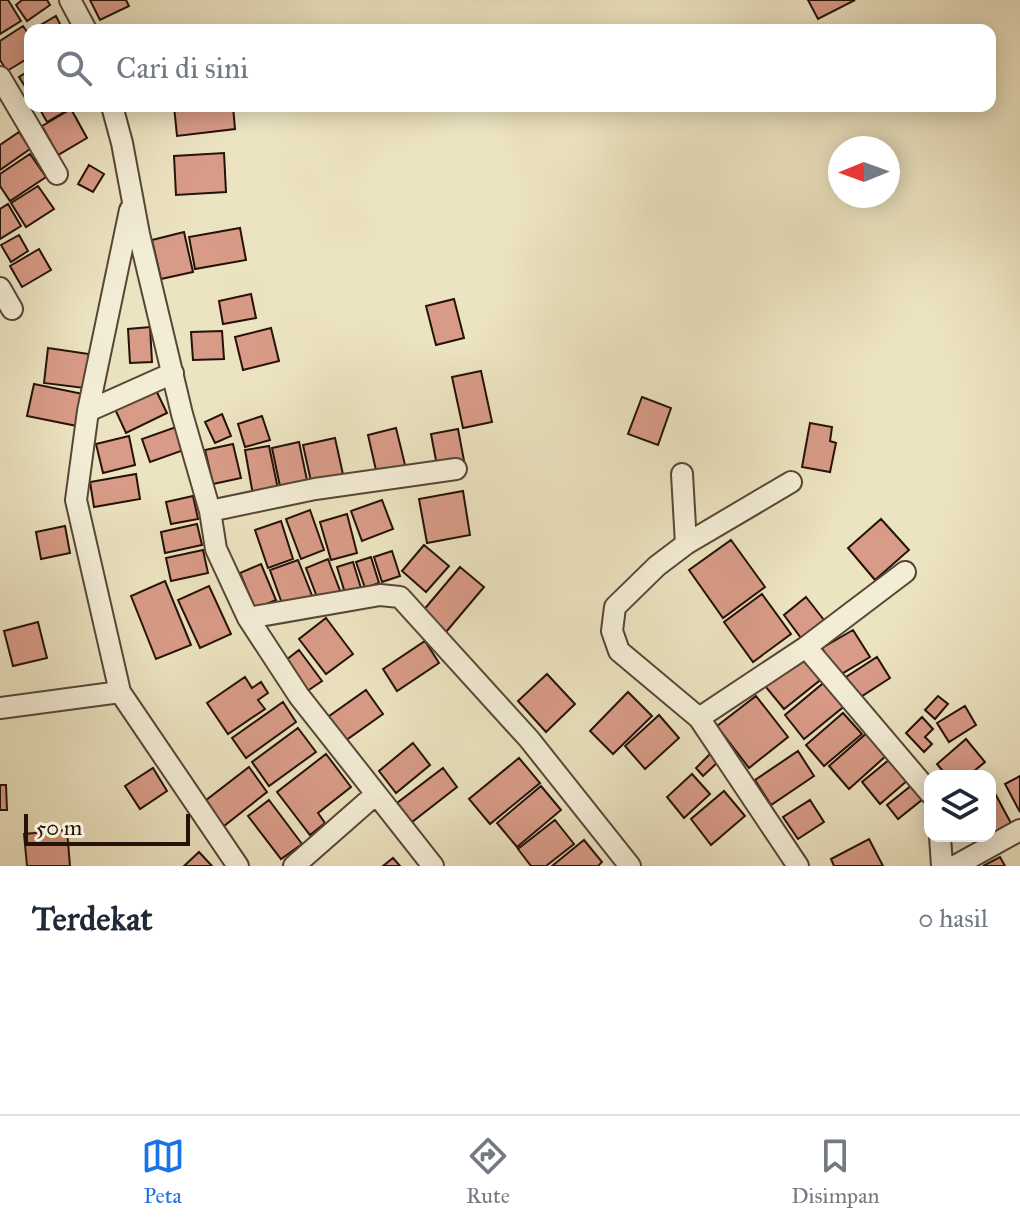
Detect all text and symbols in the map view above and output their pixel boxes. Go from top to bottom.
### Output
search box [24,24,996,112]
icon: search [52,46,96,90]
text: Cari di sini [116,50,249,86]
north arrow [828,136,900,208]
map controls [924,770,996,842]
button: layers [924,770,996,842]
scale bar [24,810,190,846]
text: 50 m [36,814,82,841]
text: Terdekat [32,898,153,939]
text: 0 hasil [918,902,988,934]
tab: Peta [141,1134,185,1209]
tab: Rute [466,1134,510,1209]
tab: Disimpan [791,1134,879,1209]

